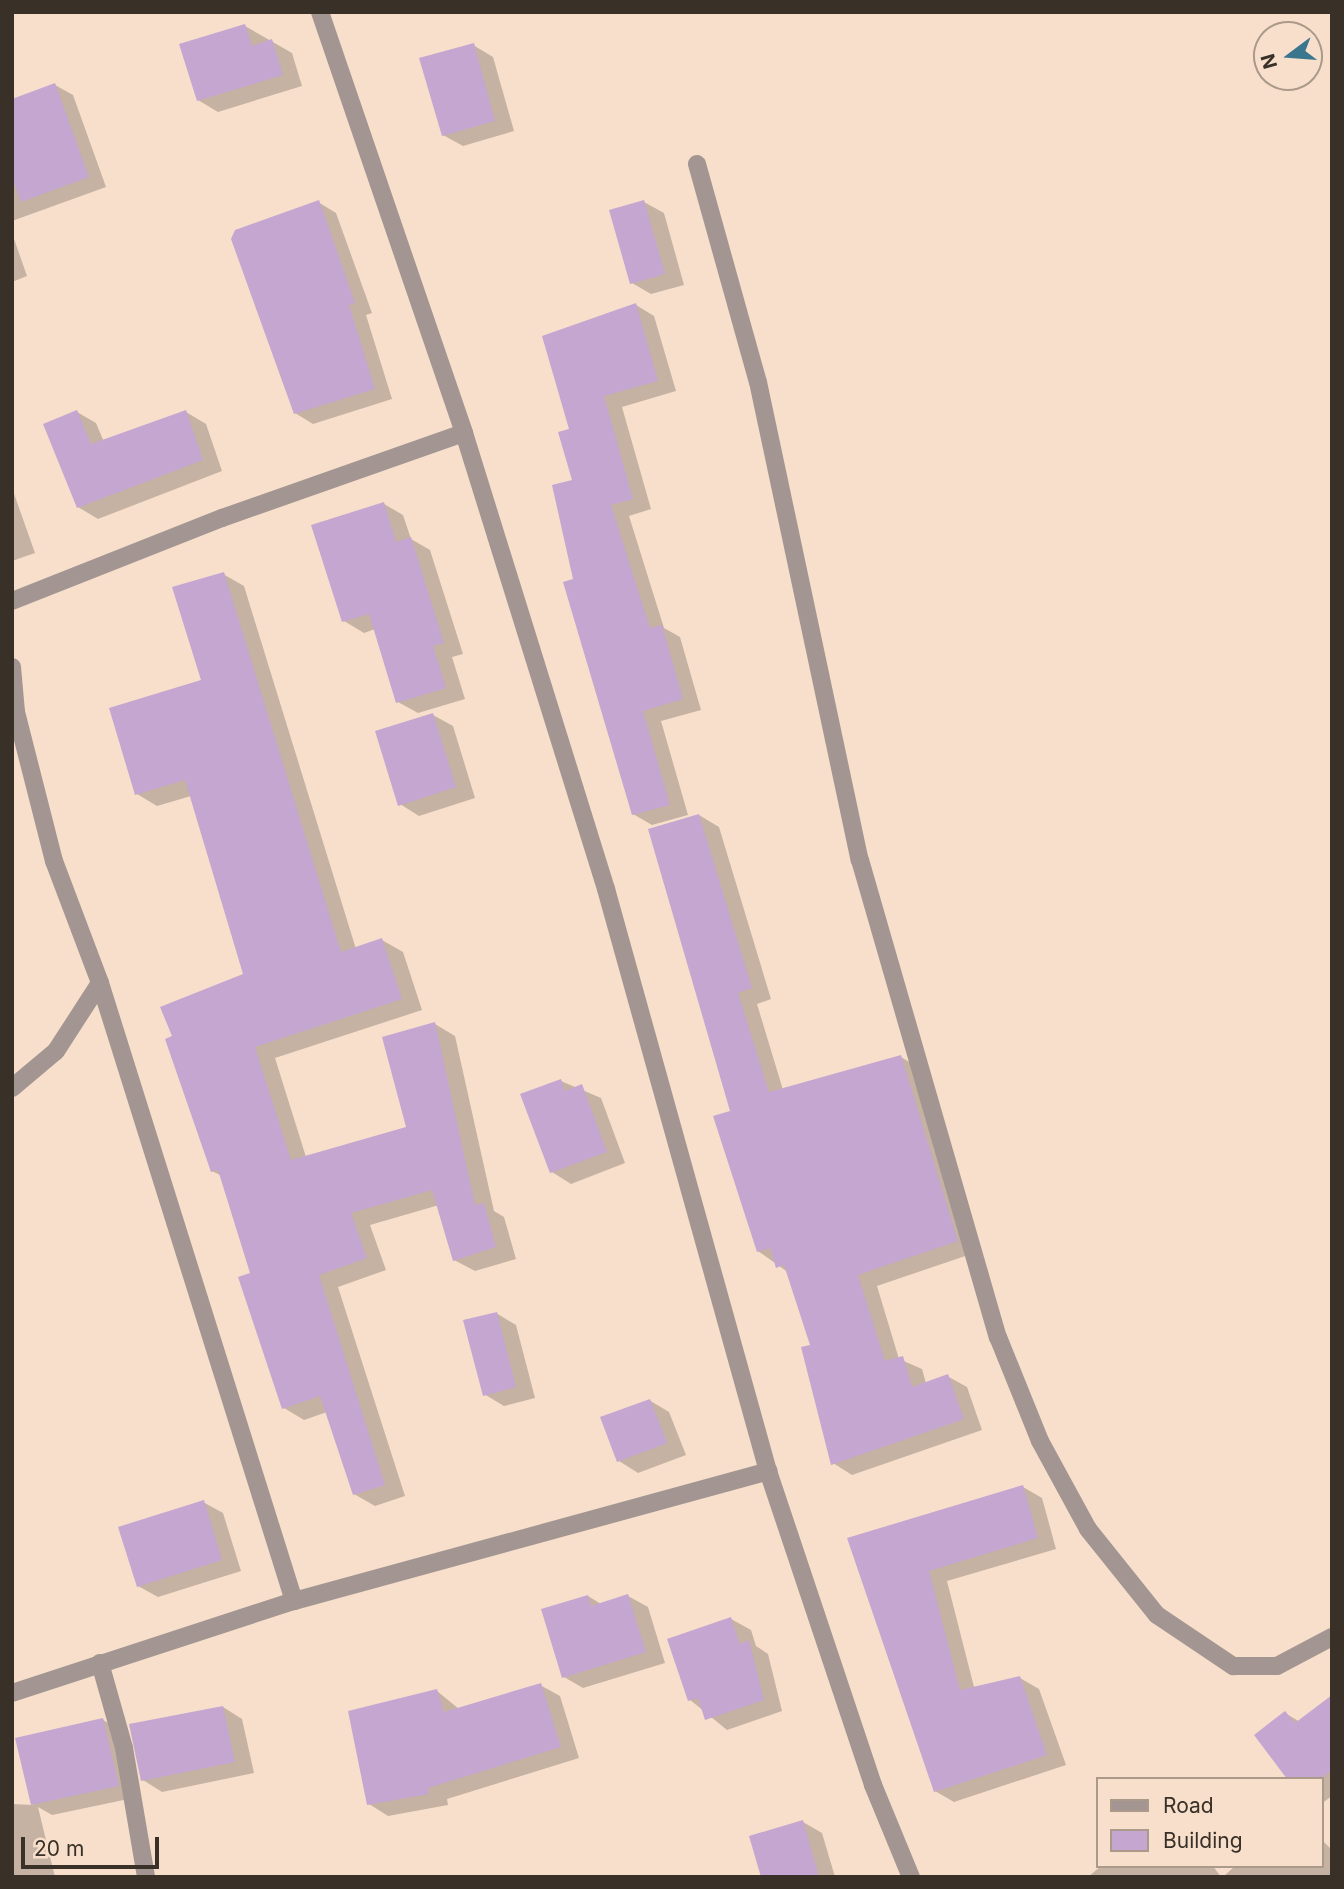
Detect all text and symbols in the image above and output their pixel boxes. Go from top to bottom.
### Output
north arrow [1253,21,1323,91]
text: N [1256,51,1282,72]
legend [1096,1777,1323,1868]
text: Road [1163,1793,1214,1818]
scale bar [24,1822,163,1866]
text: Building [1163,1828,1243,1853]
text: 20 m [34,1836,84,1861]

